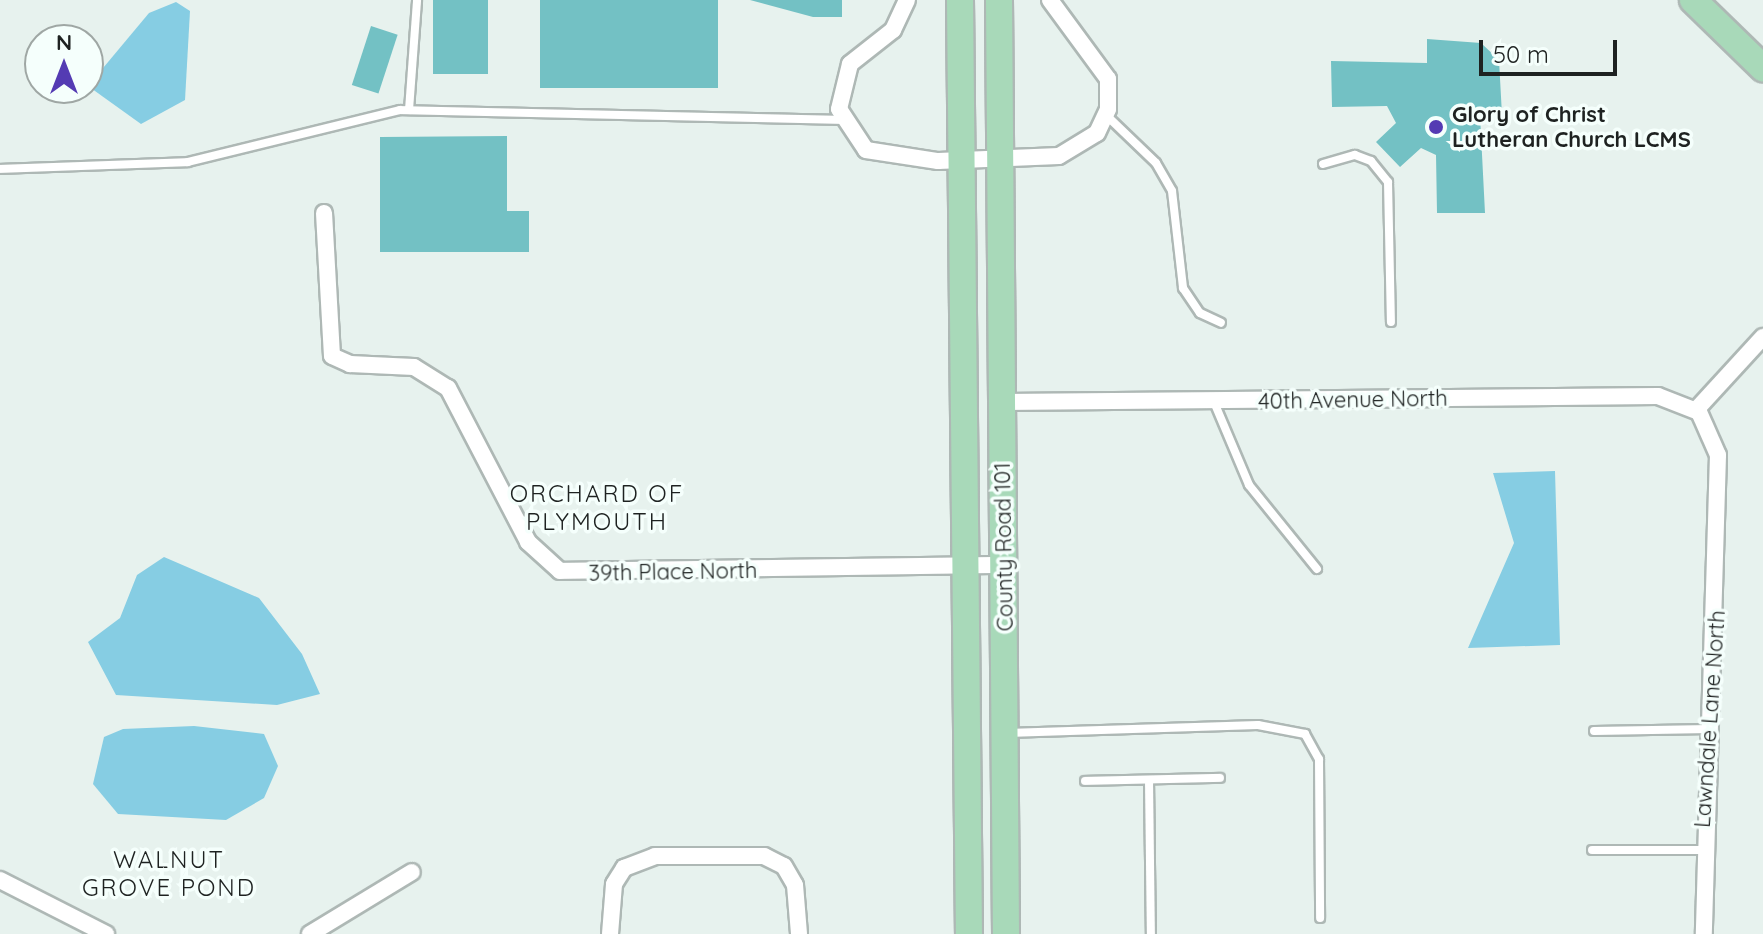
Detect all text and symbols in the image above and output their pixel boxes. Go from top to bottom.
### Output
north arrow [24,24,104,104]
scale bar [1483,24,1621,74]
text: N [56,28,72,56]
text: 50 m [1493,39,1549,69]
place label: Glory of Christ Lutheran Church LCMS [1452,101,1691,152]
marker: Glory of Christ Lutheran Church LCMS [1427,118,1445,136]
street label: 40th Avenue North [1258,385,1448,415]
street label: County Road 101 [989,462,1019,632]
district label: ORCHARD OF PLYMOUTH [510,480,684,536]
street label: 39th Place North [588,557,758,587]
street label: Lawndale Lane North [1689,609,1731,829]
district label: WALNUT GROVE POND [82,846,256,902]

